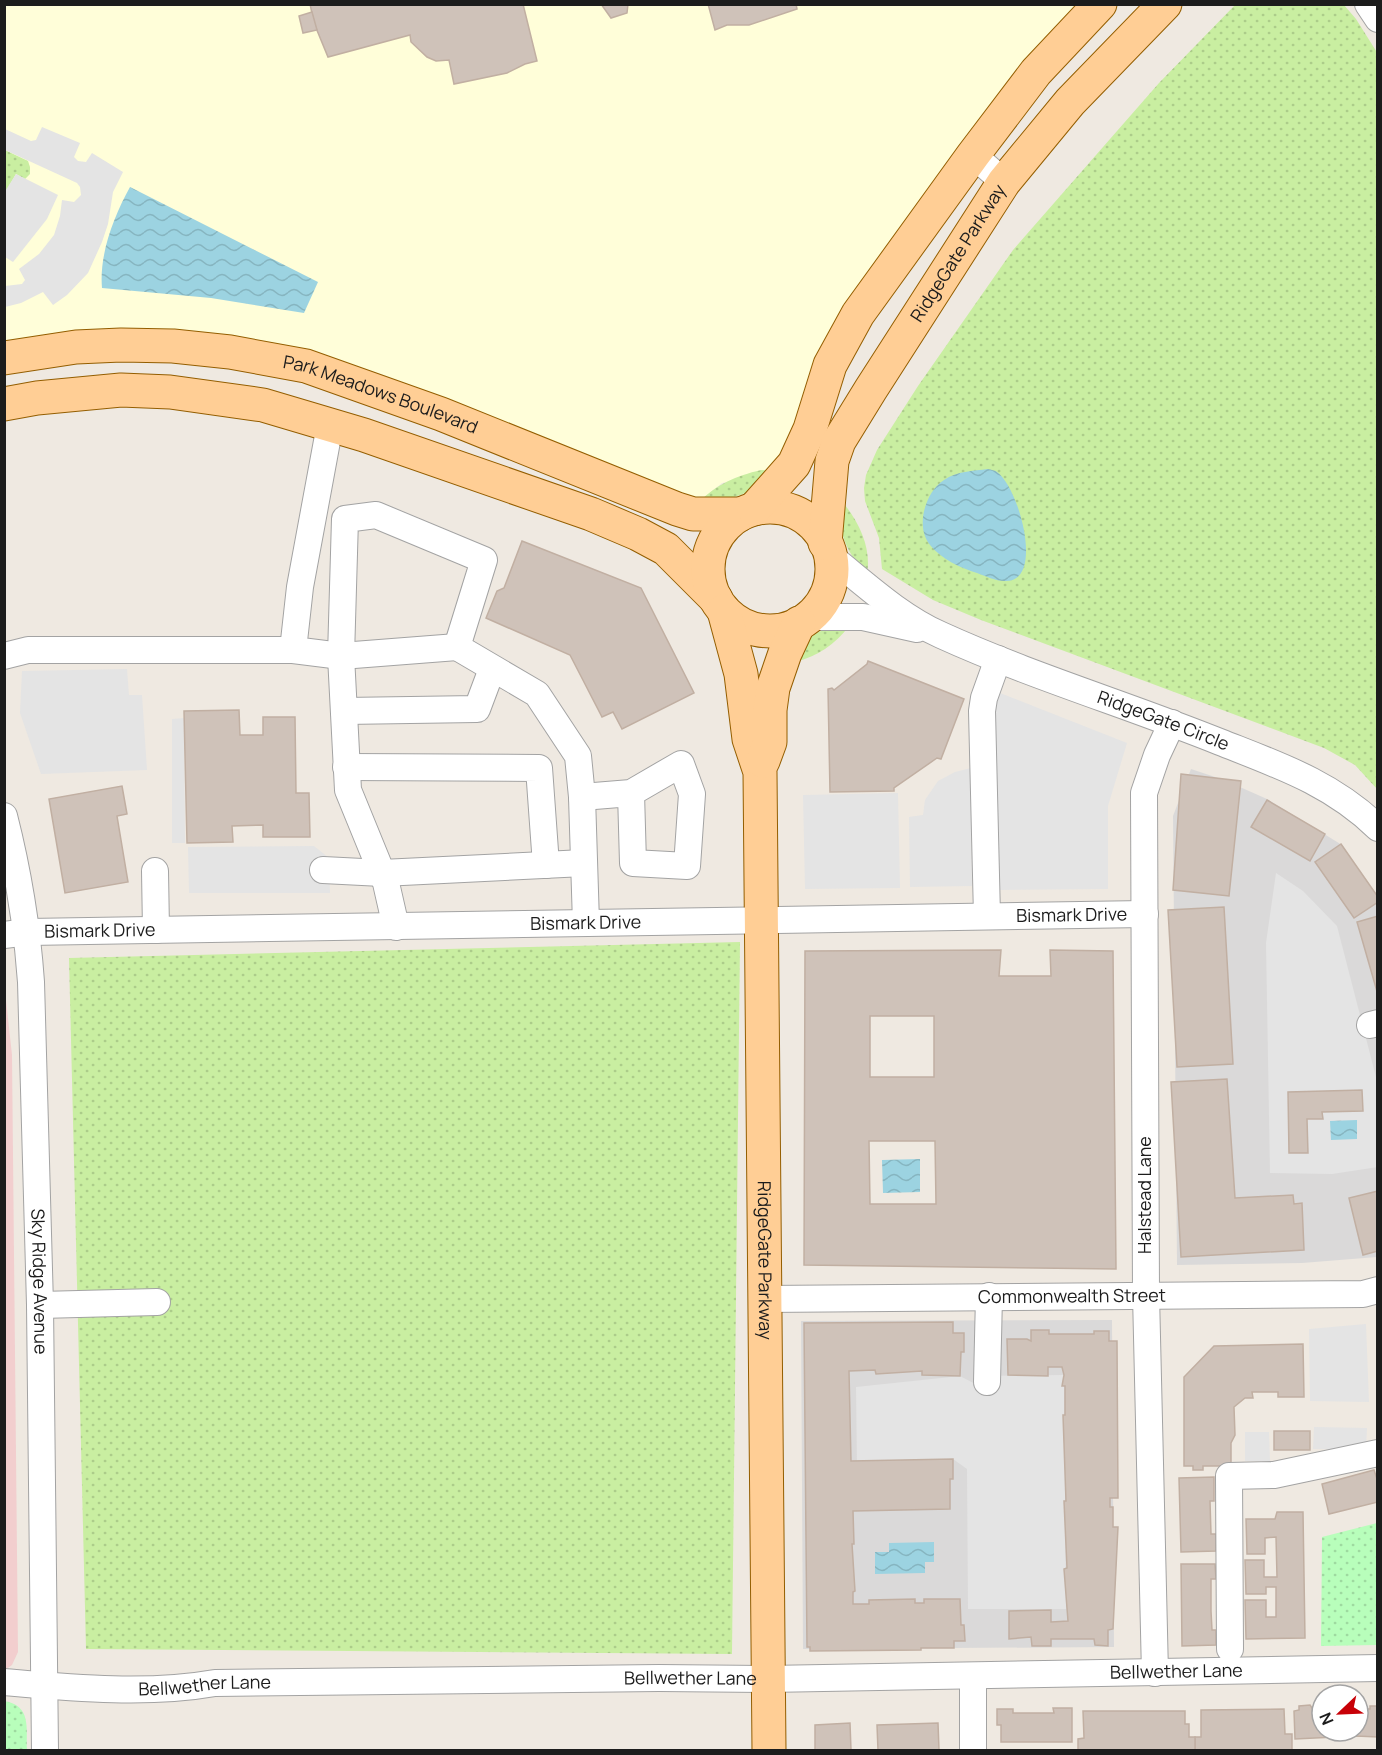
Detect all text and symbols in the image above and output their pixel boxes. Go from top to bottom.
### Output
street label: RidgeGate Parkway [904,179,1011,326]
street label: Park Meadows Boulevard [281,349,482,439]
street label: RidgeGate Circle [1094,684,1233,756]
street label: Bismark Drive [1016,901,1127,927]
street label: Bismark Drive [530,909,641,935]
street label: Bismark Drive [44,917,156,943]
street label: Halstead Lane [1132,1136,1156,1254]
street label: RidgeGate Parkway [753,1181,778,1341]
street label: Sky Ridge Avenue [26,1208,54,1355]
street label: Commonwealth Street [978,1283,1166,1308]
street label: Bellwether Lane [1110,1657,1243,1684]
street label: Bellwether Lane [624,1665,757,1690]
street label: Bellwether Lane [138,1669,271,1701]
north arrow [1310,1683,1370,1743]
text: N [1314,1709,1339,1728]

